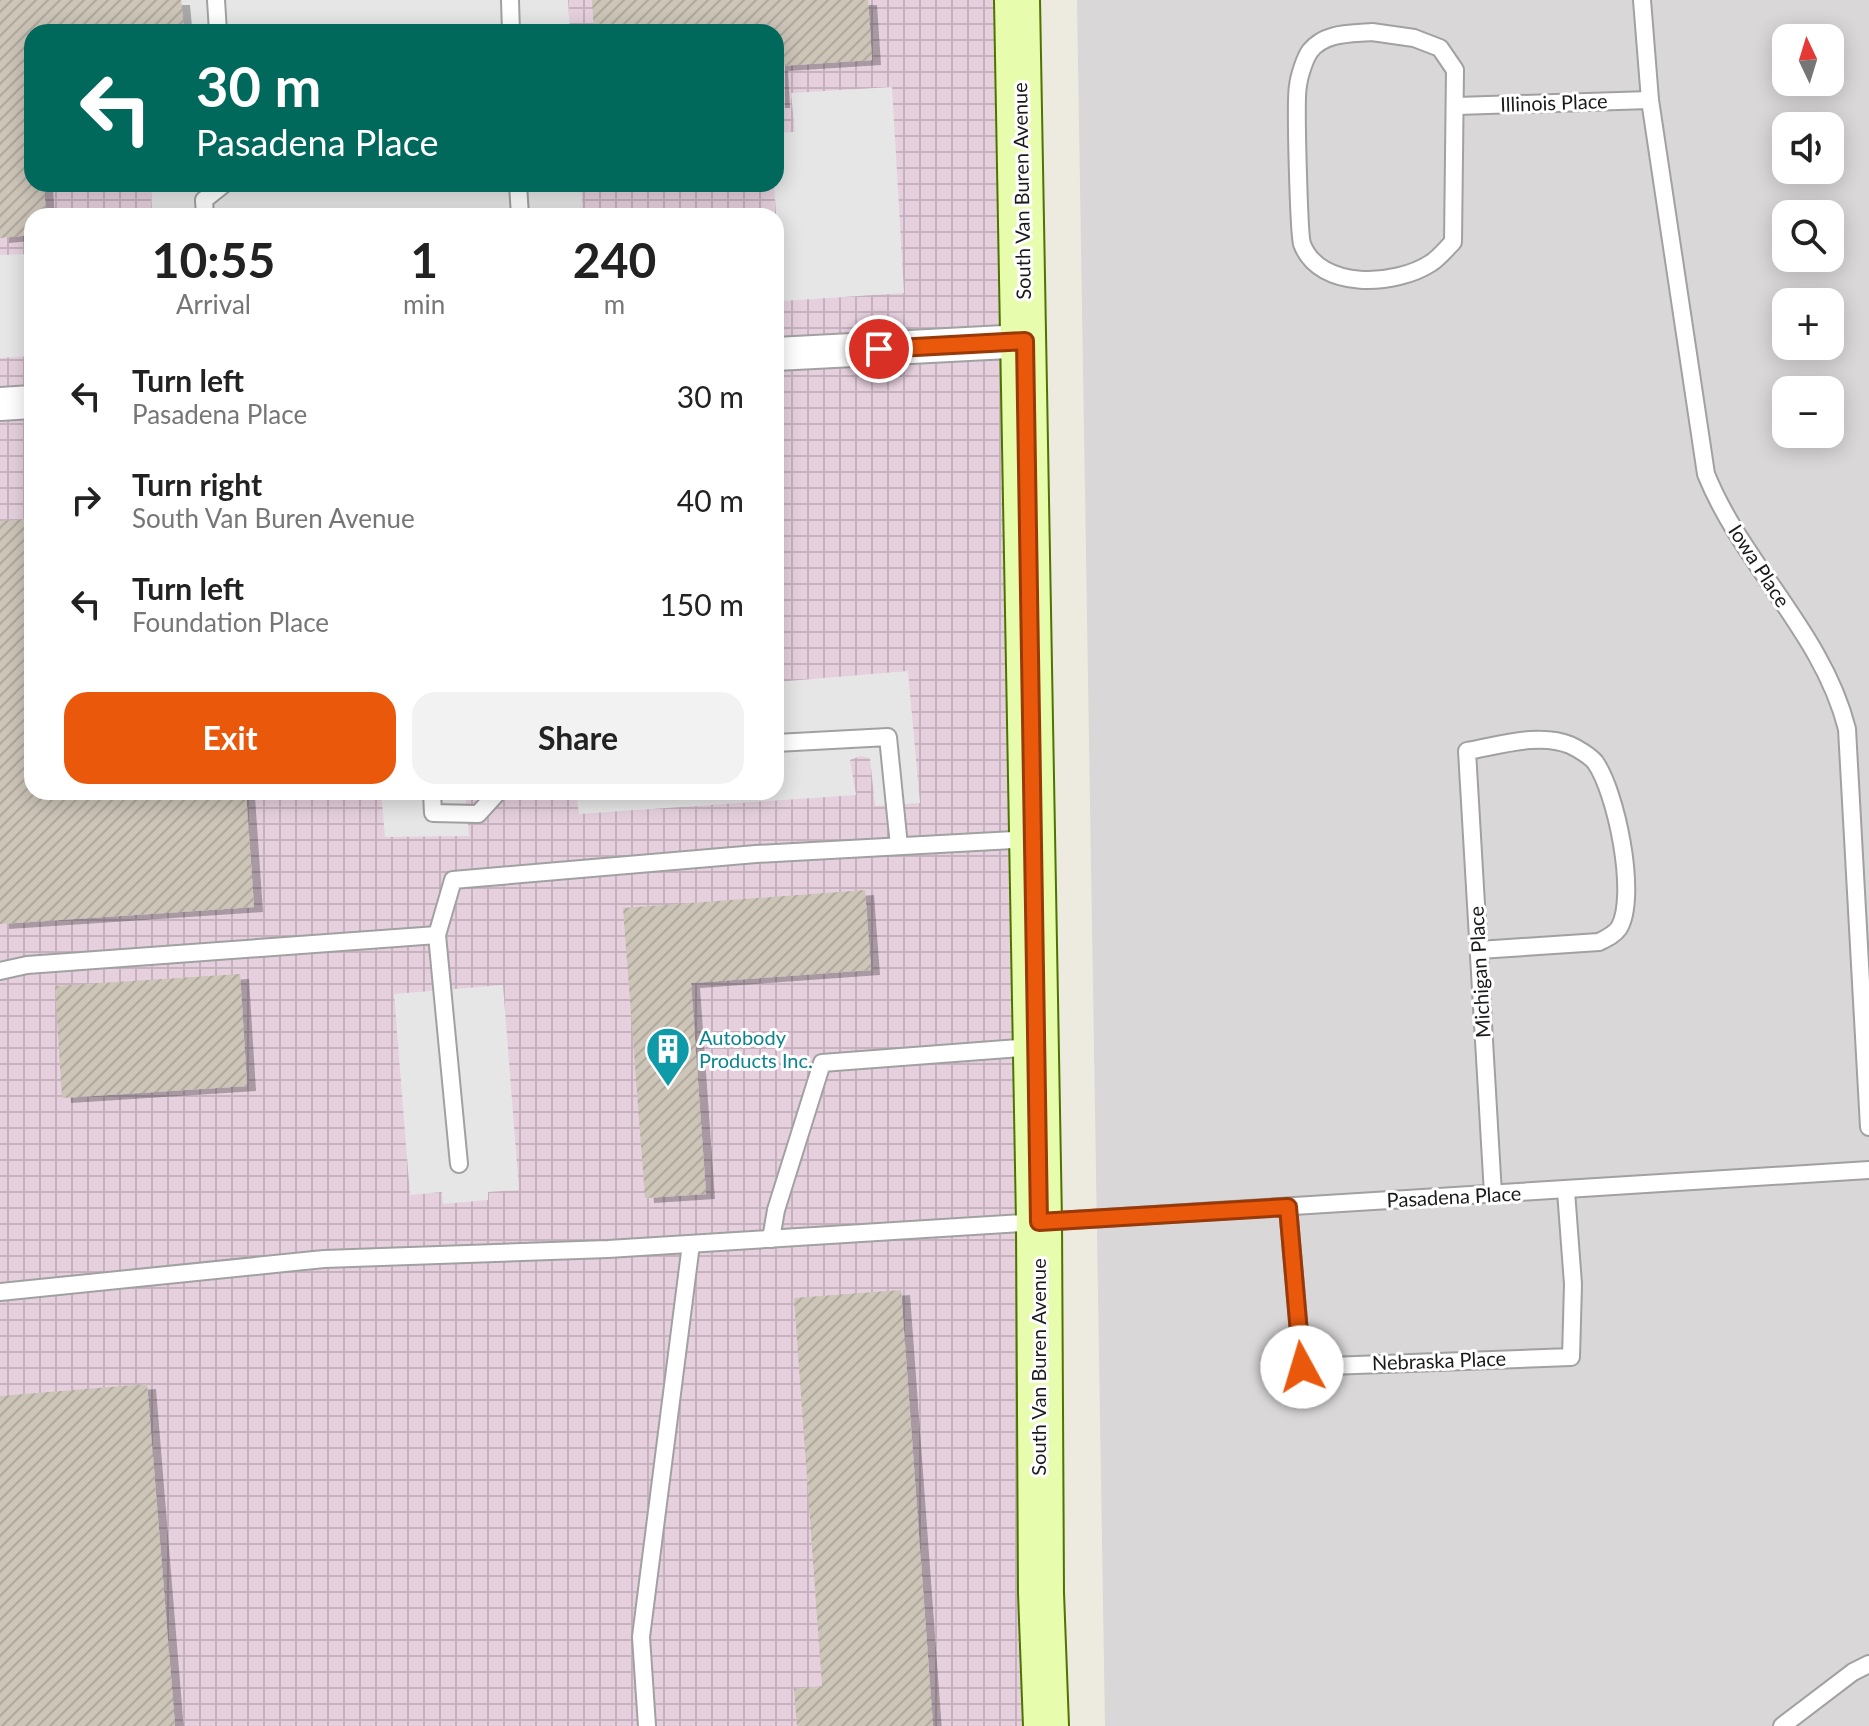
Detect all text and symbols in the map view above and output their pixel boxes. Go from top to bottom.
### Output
north arrow [1772,24,1844,96]
map controls [1772,24,1844,448]
text: 30 m [196,52,321,119]
icon: left [64,56,168,160]
street label: South Van Buren Avenue [1007,82,1035,300]
street label: Illinois Place [1500,88,1608,116]
button: sound [1772,112,1844,184]
text: Pasadena Place [196,120,439,164]
button: search [1772,200,1844,272]
text: 10:55 [152,231,275,288]
text: 1 [410,231,438,288]
text: 240 [573,231,656,288]
text: Arrival [176,288,251,320]
text: min [403,288,445,320]
text: m [604,288,625,320]
button: + [1772,288,1844,360]
pin [845,315,913,383]
icon: arrive [857,327,901,371]
text: Turn left [132,362,244,398]
icon: left [64,374,108,418]
button: − [1772,376,1844,448]
text: 30 m [677,378,744,414]
text: Pasadena Place [132,398,307,430]
text: Turn right [132,466,262,502]
icon: right [64,478,108,522]
text: 40 m [677,482,744,518]
text: South Van Buren Avenue [132,502,415,534]
street label: Iowa Place [1724,520,1795,611]
text: Turn left [132,570,244,606]
icon: left [64,582,108,626]
text: 150 m [659,586,744,622]
text: Foundation Place [132,606,329,638]
button: Exit [64,692,396,784]
button: Share [412,692,744,784]
street label: Michigan Place [1464,906,1494,1039]
building icon: Autobody Products Inc. [644,1025,692,1088]
place label: Autobody Products Inc. [699,1025,813,1072]
street label: Pasadena Place [1386,1180,1522,1212]
street label: South Van Buren Avenue [1026,1258,1050,1476]
position arrow [1260,1325,1344,1409]
street label: Nebraska Place [1371,1346,1506,1374]

